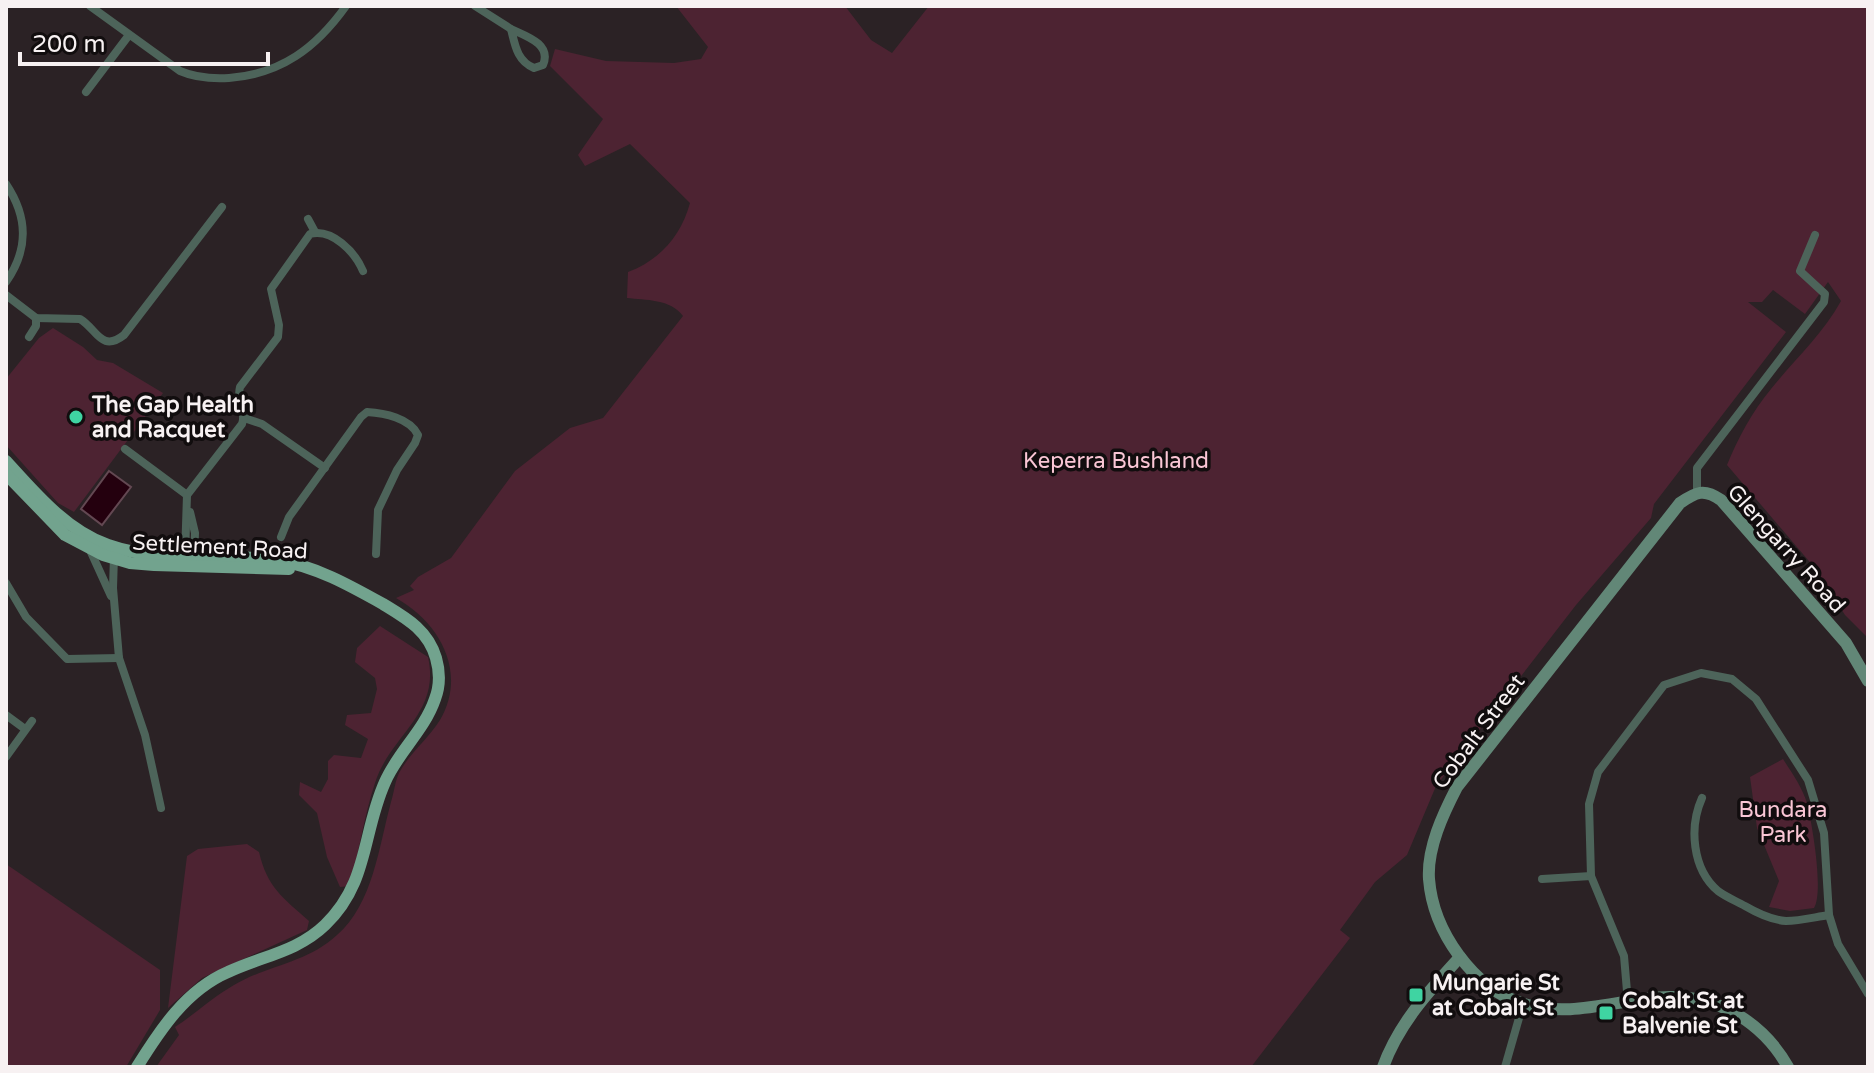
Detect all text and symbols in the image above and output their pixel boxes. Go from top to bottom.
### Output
scale bar [20,16,268,66]
text: 200 m [32,30,106,59]
place label: The Gap Health and Racquet [91,392,254,443]
marker: The Gap Health and Racquet [67,408,85,426]
park label: Keperra Bushland [1023,448,1209,474]
street label: Glengarry Road [1722,479,1851,618]
street label: Settlement Road [131,529,308,565]
street label: Cobalt Street [1427,669,1530,794]
park label: Bundara Park [1739,797,1827,848]
place label: Mungarie St at Cobalt St [1432,970,1560,1021]
marker: Mungarie St at Cobalt St [1407,986,1425,1004]
place label: Cobalt St at Balvenie St [1622,988,1744,1039]
marker: Cobalt St at Balvenie St [1597,1004,1615,1022]

